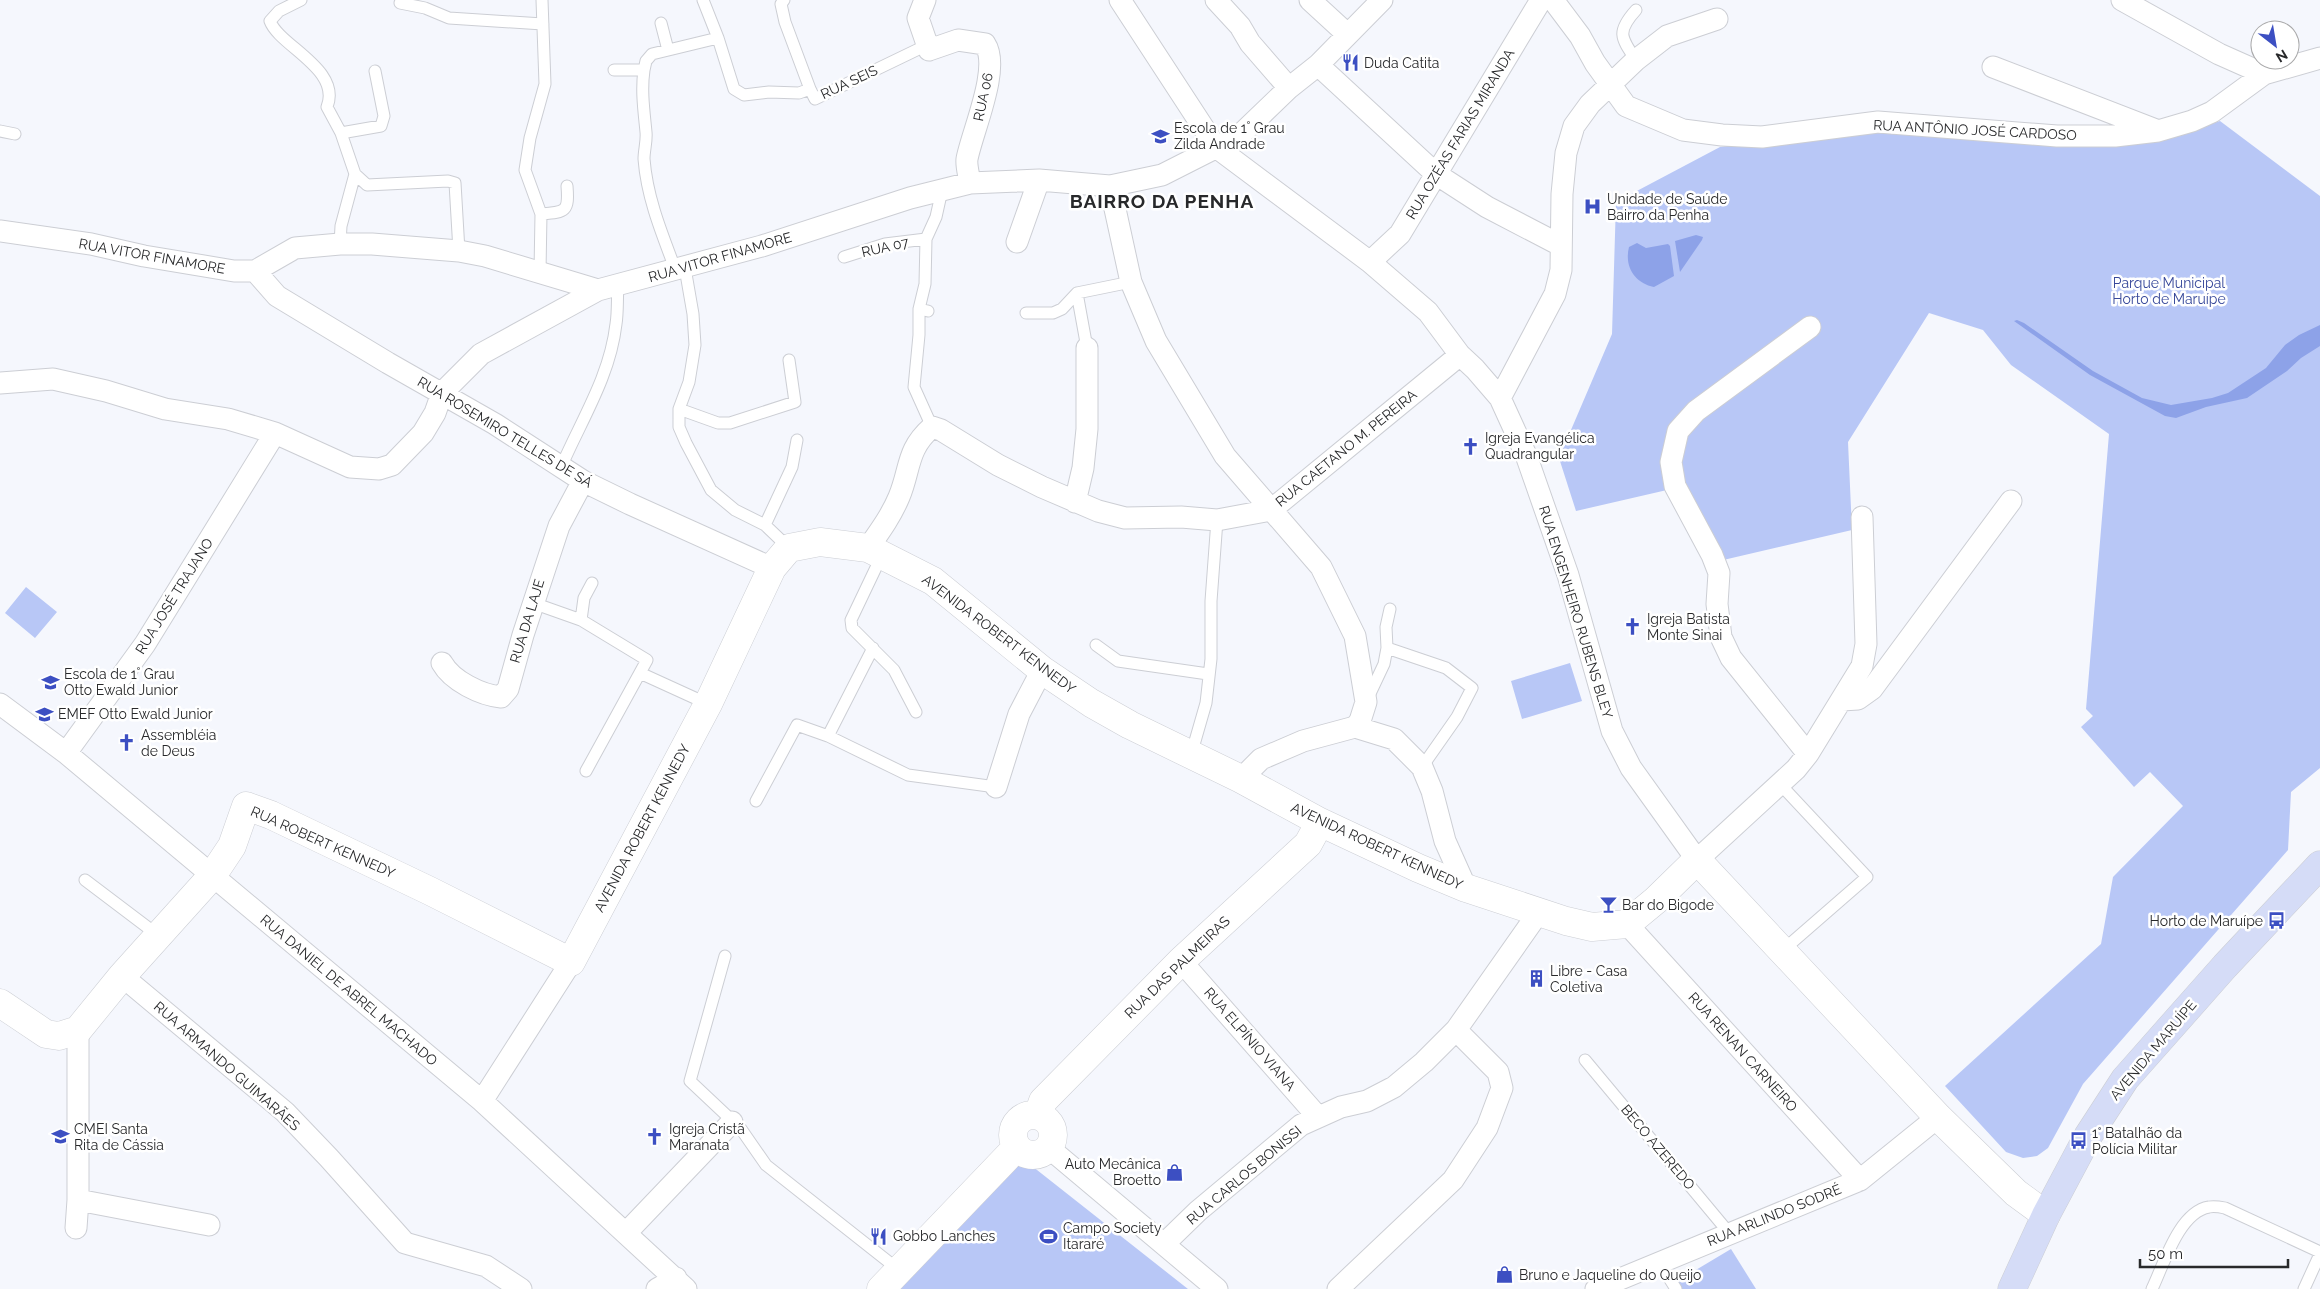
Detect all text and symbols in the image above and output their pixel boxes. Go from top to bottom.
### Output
north arrow [2250,20,2300,70]
street label: RUA OZÉAS FARIAS MIRANDA [1402,45,1518,222]
text: N [2273,47,2290,66]
restaurant icon: Duda Catita [1340,53,1360,73]
place label: Duda Catita [1364,55,1439,71]
street label: RUA SEIS [818,62,880,102]
street label: RUA 06 [970,71,996,123]
street label: RUA ANTÔNIO JOSÉ CARDOSO [1873,116,2077,143]
place label: Escola de 1˚ Grau Zilda Andrade [1174,120,1285,152]
school or university icon: Escola de 1˚ Grau Zilda Andrade [1150,126,1170,146]
district label: BAIRRO DA PENHA [1070,190,1254,212]
place label: Unidade de Saúde Bairro da Penha [1607,191,1727,223]
hospital icon: Unidade de Saúde Bairro da Penha [1583,197,1603,217]
street label: RUA VITOR FINAMORE [647,229,793,285]
street label: RUA 07 [860,234,911,260]
street label: RUA VITOR FINAMORE [78,235,226,277]
park label: Parque Municipal Horto de Maruípe [2112,275,2226,307]
street label: RUA ROSEMIRO TELLES DE SÁ [415,373,596,491]
street label: RUA CAETANO M. PEREIRA [1272,386,1420,510]
place label: Igreja Evangélica Quadrangular [1485,430,1595,462]
church icon: Igreja Evangélica Quadrangular [1461,436,1481,456]
street label: RUA ENGENHEIRO RUBENS BLEY [1536,504,1616,720]
street label: RUA JOSÉ TRAJANO [131,535,216,657]
street label: AVENIDA ROBERT KENNEDY [919,571,1079,697]
street label: RUA DA LAJE [507,577,547,665]
place label: Igreja Batista Monte Sinai [1647,611,1730,643]
church icon: Igreja Batista Monte Sinai [1623,617,1643,637]
place label: Escola de 1˚ Grau Otto Ewald Junior [64,666,178,698]
school or university icon: Escola de 1˚ Grau Otto Ewald Junior [40,672,60,692]
school or university icon: EMEF Otto Ewald Junior [34,704,54,724]
place label: EMEF Otto Ewald Junior [58,706,213,722]
place label: Assembléia de Deus [141,727,216,759]
church icon: Assembléia de Deus [117,733,137,753]
street label: AVENIDA ROBERT KENNEDY [591,741,693,915]
street label: AVENIDA ROBERT KENNEDY [1289,799,1465,893]
street label: RUA ROBERT KENNEDY [248,803,398,881]
bar icon: Bar do Bigode [1598,895,1618,915]
place label: Bar do Bigode [1622,897,1714,913]
street label: RUA DANIEL DE ABREL MACHADO [257,911,441,1069]
bus stop icon: Horto de Maruípe [2267,911,2287,931]
street label: RUA DAS PALMEIRAS [1121,912,1233,1021]
place label: Horto de Maruípe [2150,913,2263,929]
place label: Libre - Casa Coletiva [1550,963,1627,995]
building icon: Libre - Casa Coletiva [1526,969,1546,989]
street label: RUA ELPÍNIO VIANA [1201,984,1300,1094]
street label: RUA RENAN CARNEIRO [1685,989,1801,1115]
street label: AVENIDA MARUÍPE [2106,996,2199,1103]
street label: RUA ARMANDO GUIMARÃES [151,998,304,1134]
street label: BECO AZEREDO [1618,1101,1698,1193]
place label: CMEI Santa Rita de Cássia [74,1121,164,1153]
place label: Igreja Cristã Maranata [669,1121,745,1153]
street label: RUA CARLOS BONISSI [1183,1122,1305,1228]
place label: 1° Batalhão da Polícia Militar [2092,1125,2182,1157]
school or university icon: CMEI Santa Rita de Cássia [50,1127,70,1147]
church icon: Igreja Cristã Maranata [645,1127,665,1147]
bus stop icon: 1° Batalhão da Polícia Militar [2068,1131,2088,1151]
place label: Auto Mecânica Broetto [1065,1156,1161,1188]
shop icon: Auto Mecânica Broetto [1165,1162,1185,1182]
street label: RUA ARLINDO SODRÉ [1704,1180,1843,1249]
place label: Campo Society Itararé [1063,1220,1162,1252]
restaurant icon: Gobbo Lanches [869,1226,889,1246]
sports icon: Campo Society Itararé [1039,1226,1059,1246]
place label: Gobbo Lanches [893,1228,996,1244]
scale bar [2140,1236,2288,1268]
text: 50 m [2148,1245,2183,1263]
shop icon: Bruno e Jaqueline do Queijo [1495,1265,1515,1285]
place label: Bruno e Jaqueline do Queijo [1519,1267,1701,1283]

